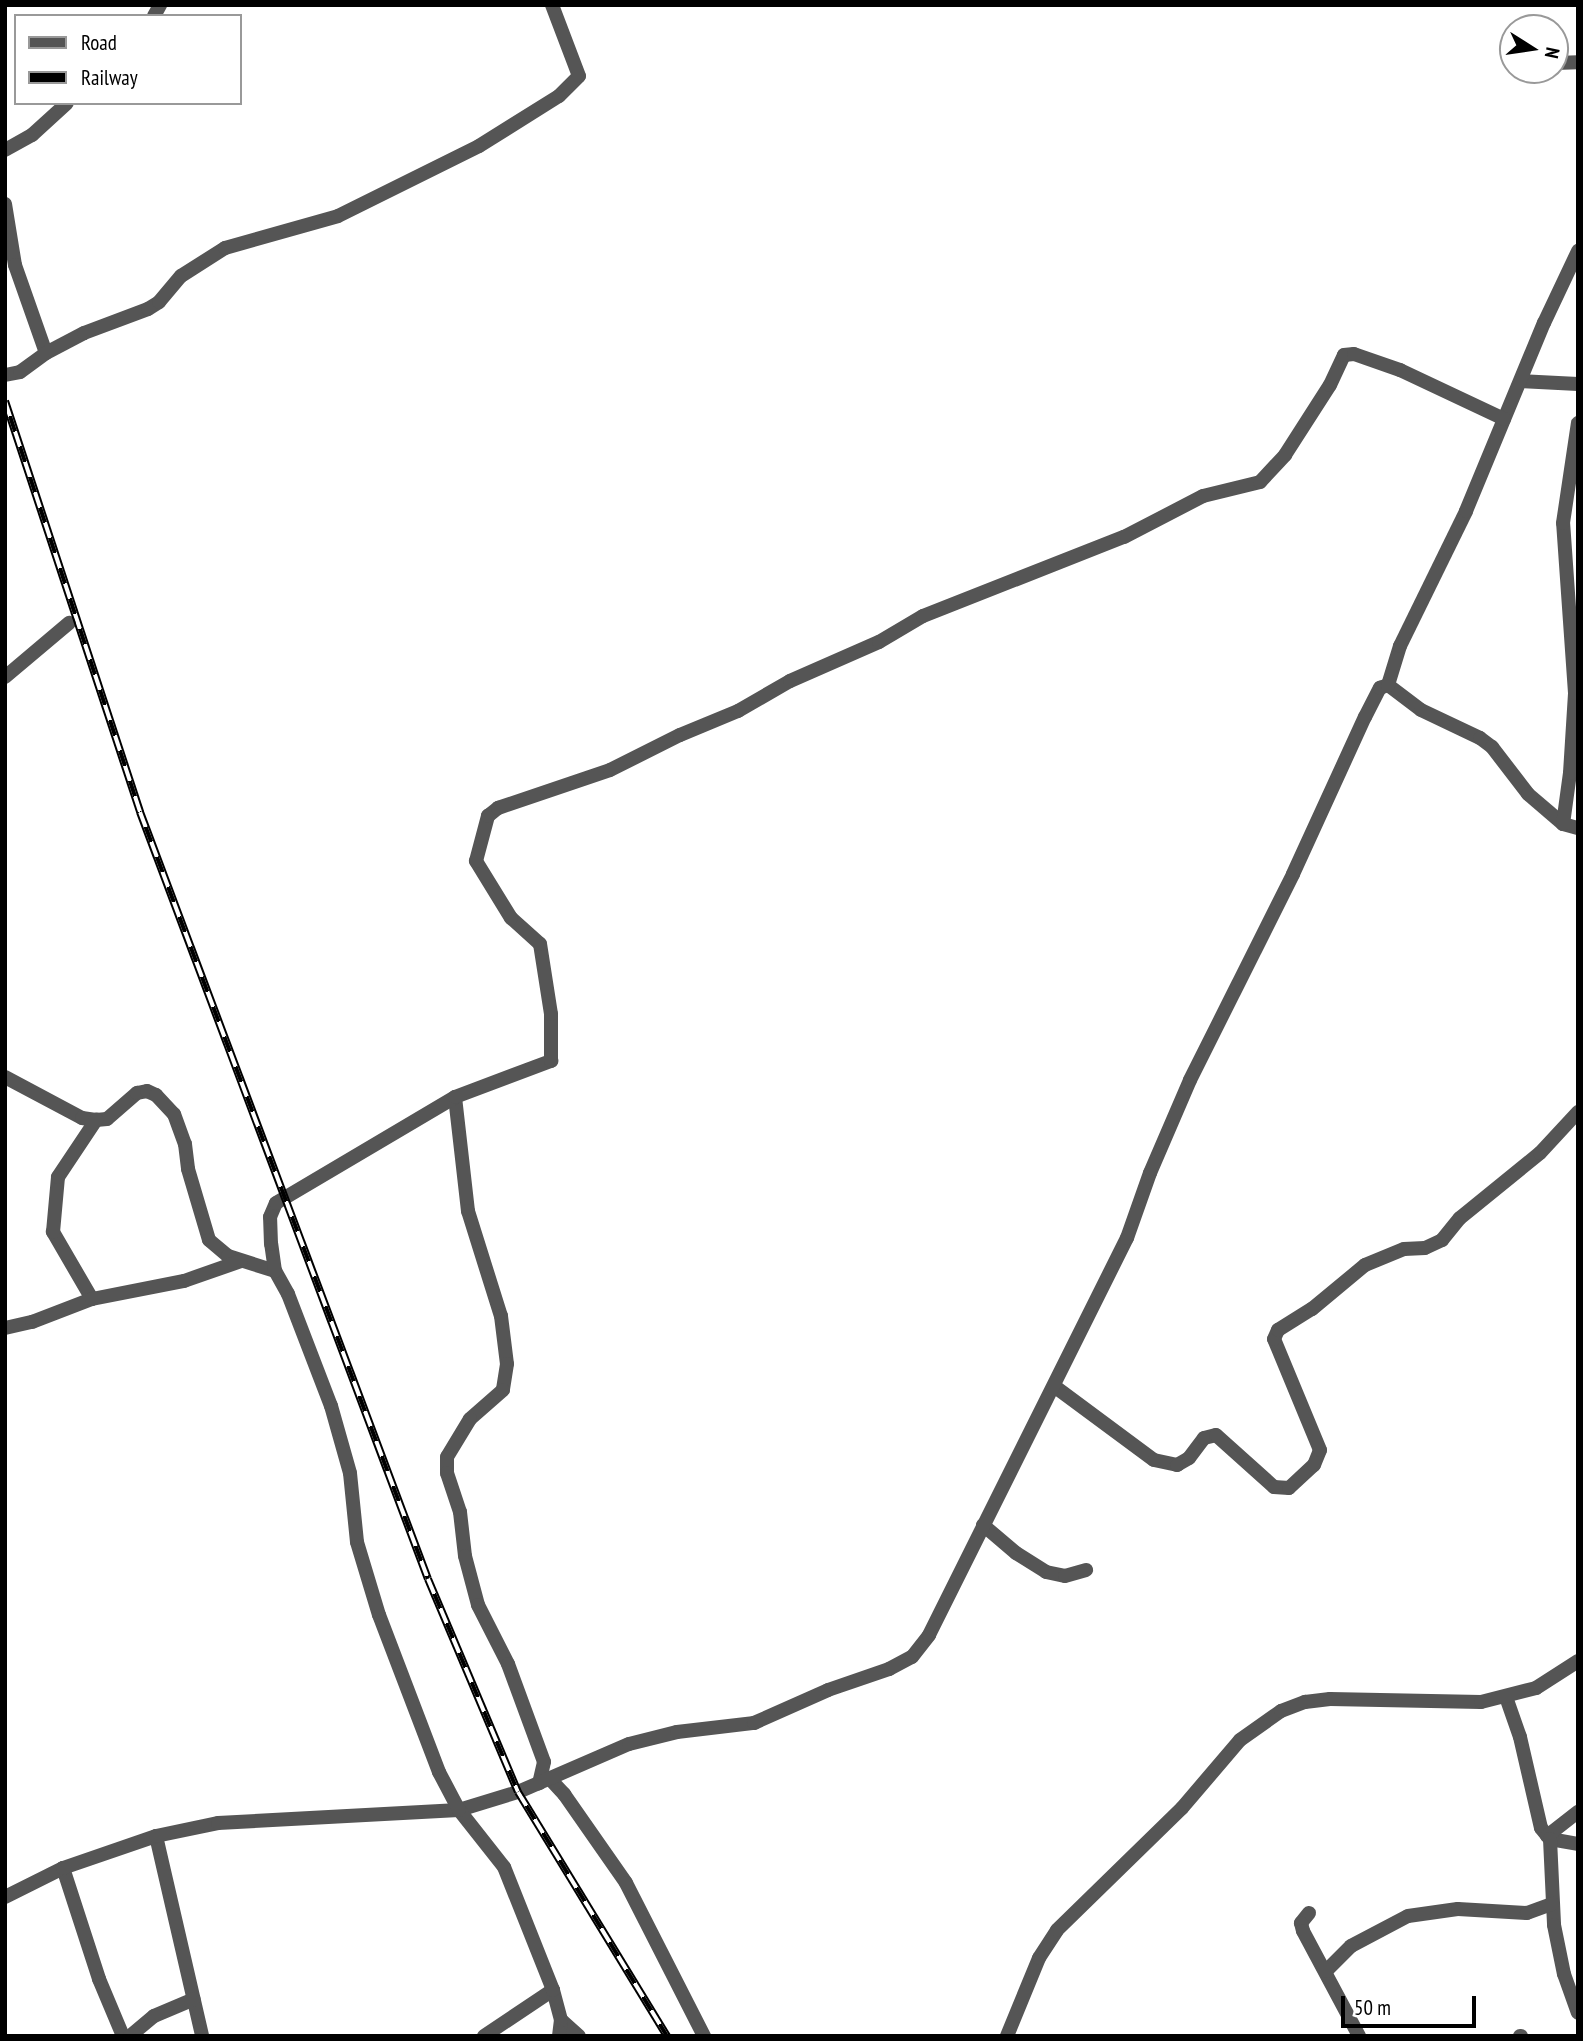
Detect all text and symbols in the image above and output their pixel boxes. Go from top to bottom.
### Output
legend [14,14,242,105]
north arrow [1499,14,1569,84]
text: Road [81,29,117,56]
text: N [1540,45,1565,60]
text: Railway [81,64,138,91]
scale bar [1345,1982,1480,2026]
text: 50 m [1354,1994,1391,2021]

